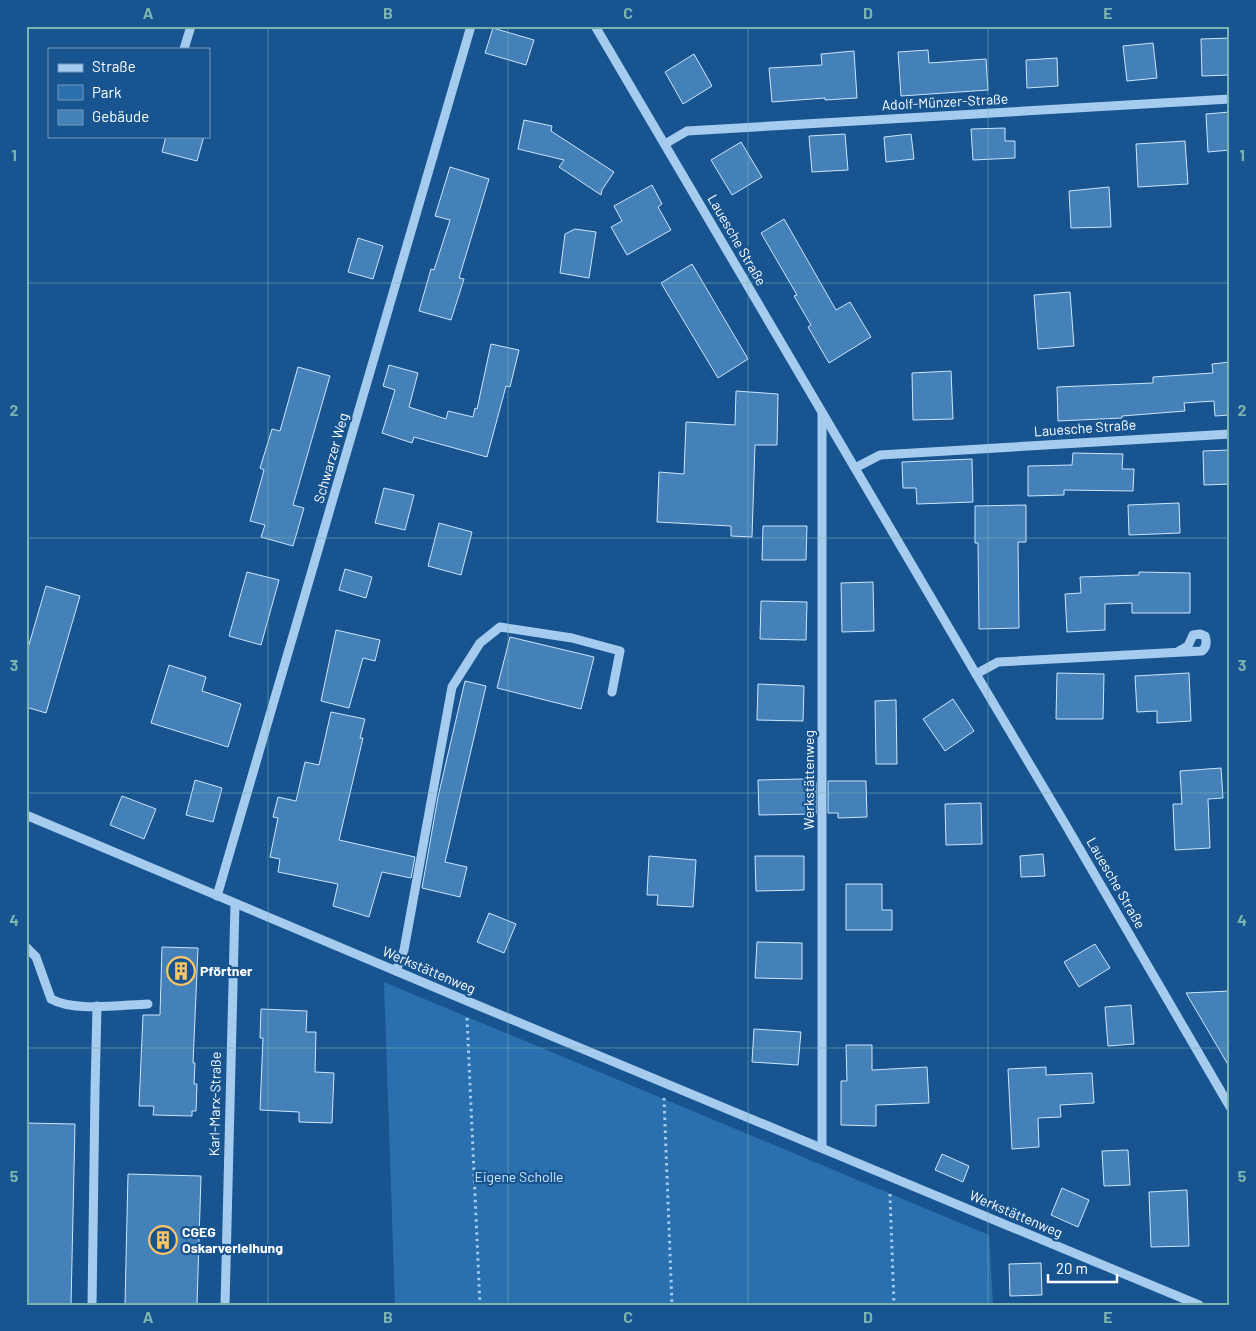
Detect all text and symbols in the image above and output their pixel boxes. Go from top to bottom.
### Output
text: A [143,3,154,22]
text: B [383,3,393,22]
text: C [623,3,633,22]
text: D [863,3,873,22]
text: E [1103,3,1113,22]
legend [48,48,210,138]
text: Straße [92,57,136,75]
text: Park [92,83,122,101]
street label: Adolf-Münzer-Straße [881,90,1009,113]
text: Gebäude [92,107,149,125]
text: 1 [11,145,17,164]
text: 1 [1239,145,1245,164]
street label: Lauesche Straße [704,191,770,288]
text: 2 [10,400,19,419]
text: 2 [1238,400,1247,419]
street label: Schwarzer Weg [309,411,352,505]
street label: Lauesche Straße [1033,415,1137,440]
text: 3 [10,655,18,674]
text: 3 [1238,655,1246,674]
street label: Werkstättenweg [800,730,817,830]
street label: Lauesche Straße [1083,834,1149,931]
text: 4 [9,910,19,929]
text: 4 [1237,910,1247,929]
street label: Werkstättenweg [380,942,478,997]
building icon: Pförtner [166,956,196,986]
place label: Pförtner [200,962,253,979]
street label: Karl-Marx-Straße [205,1052,224,1156]
text: 5 [10,1166,19,1185]
text: 5 [1238,1166,1247,1185]
park label: Eigene Scholle [474,1168,564,1185]
street label: Werkstättenweg [967,1186,1065,1241]
place label: CGEG Oskarverleihung [182,1223,283,1256]
building icon: CGEG Oskarverleihung [148,1225,178,1255]
scale bar [1048,1251,1117,1283]
text: 20 m [1056,1259,1088,1277]
text: A [143,1307,154,1326]
text: B [383,1307,393,1326]
text: C [623,1307,633,1326]
text: D [863,1307,873,1326]
text: E [1103,1307,1113,1326]

